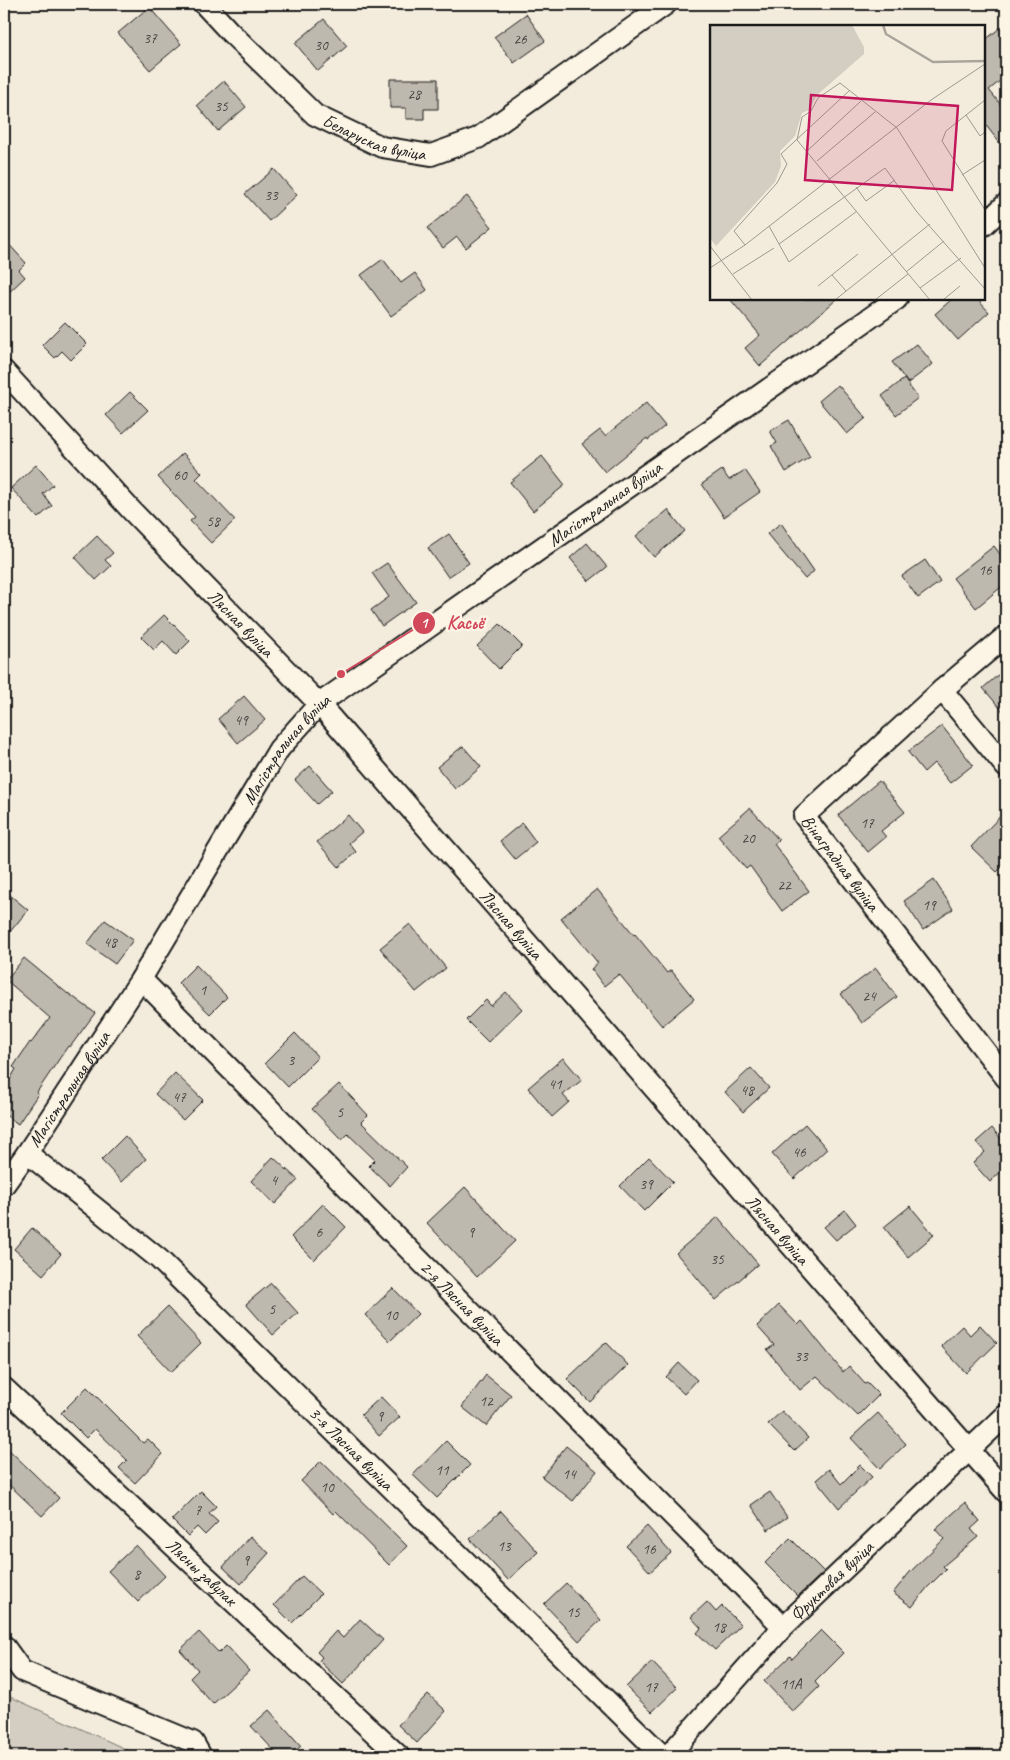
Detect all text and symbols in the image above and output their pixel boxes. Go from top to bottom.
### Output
inset map [710,25,985,300]
house number: 37 [143,29,158,48]
house number: 26 [513,30,528,49]
house number: 30 [314,36,329,55]
house number: 28 [407,85,422,104]
house number: 35 [214,97,229,116]
street label: Беларуская вуліца [319,109,428,165]
house number: 33 [264,186,279,205]
street label: Магістральная вуліца [544,456,667,551]
house number: 60 [173,466,188,485]
house number: 58 [206,512,221,531]
house number: 16 [978,561,993,580]
street label: Лясная вуліца [203,585,279,662]
callout: Касьё [411,606,493,640]
text: Касьё [447,611,487,635]
text: 1 [421,614,430,633]
street label: Магістральная вуліца [237,688,335,808]
house number: 49 [234,711,249,730]
street label: Вінаградная вуліца [796,810,885,916]
house number: 17 [860,814,875,833]
house number: 20 [741,829,756,848]
house number: 22 [777,876,792,895]
street label: Лясная вуліца [475,885,548,965]
house number: 19 [922,896,937,915]
house number: 48 [103,933,118,952]
house number: 1 [200,981,208,1000]
house number: 24 [862,987,877,1006]
street label: Магістральная вуліца [23,1026,115,1151]
house number: 3 [288,1051,296,1070]
house number: 41 [548,1075,563,1094]
house number: 48 [740,1081,755,1100]
house number: 47 [172,1088,187,1107]
house number: 5 [337,1103,345,1122]
house number: 46 [792,1143,807,1162]
house number: 4 [271,1171,279,1190]
house number: 39 [639,1175,654,1194]
street label: Лясная вуліца [741,1190,814,1270]
house number: 6 [316,1223,324,1242]
house number: 9 [468,1223,476,1242]
house number: 35 [710,1250,725,1269]
street label: 2-я Лясная вуліца [415,1256,509,1351]
house number: 5 [269,1300,277,1319]
house number: 10 [384,1306,399,1325]
house number: 33 [794,1347,809,1366]
house number: 12 [479,1392,494,1411]
street label: 3-я Лясная вуліца [304,1402,399,1496]
house number: 9 [377,1407,385,1426]
house number: 11 [435,1461,450,1480]
house number: 14 [562,1465,577,1484]
house number: 10 [320,1478,335,1497]
house number: 7 [195,1501,203,1520]
street label: Лясны завулак [162,1534,243,1612]
street label: Фруктовая вуліца [785,1535,879,1625]
house number: 13 [497,1537,512,1556]
house number: 16 [642,1540,657,1559]
house number: 9 [243,1551,251,1570]
house number: 8 [134,1565,142,1584]
house number: 15 [566,1603,581,1622]
house number: 18 [712,1618,727,1637]
house number: 11А [780,1675,803,1694]
house number: 17 [644,1678,659,1697]

